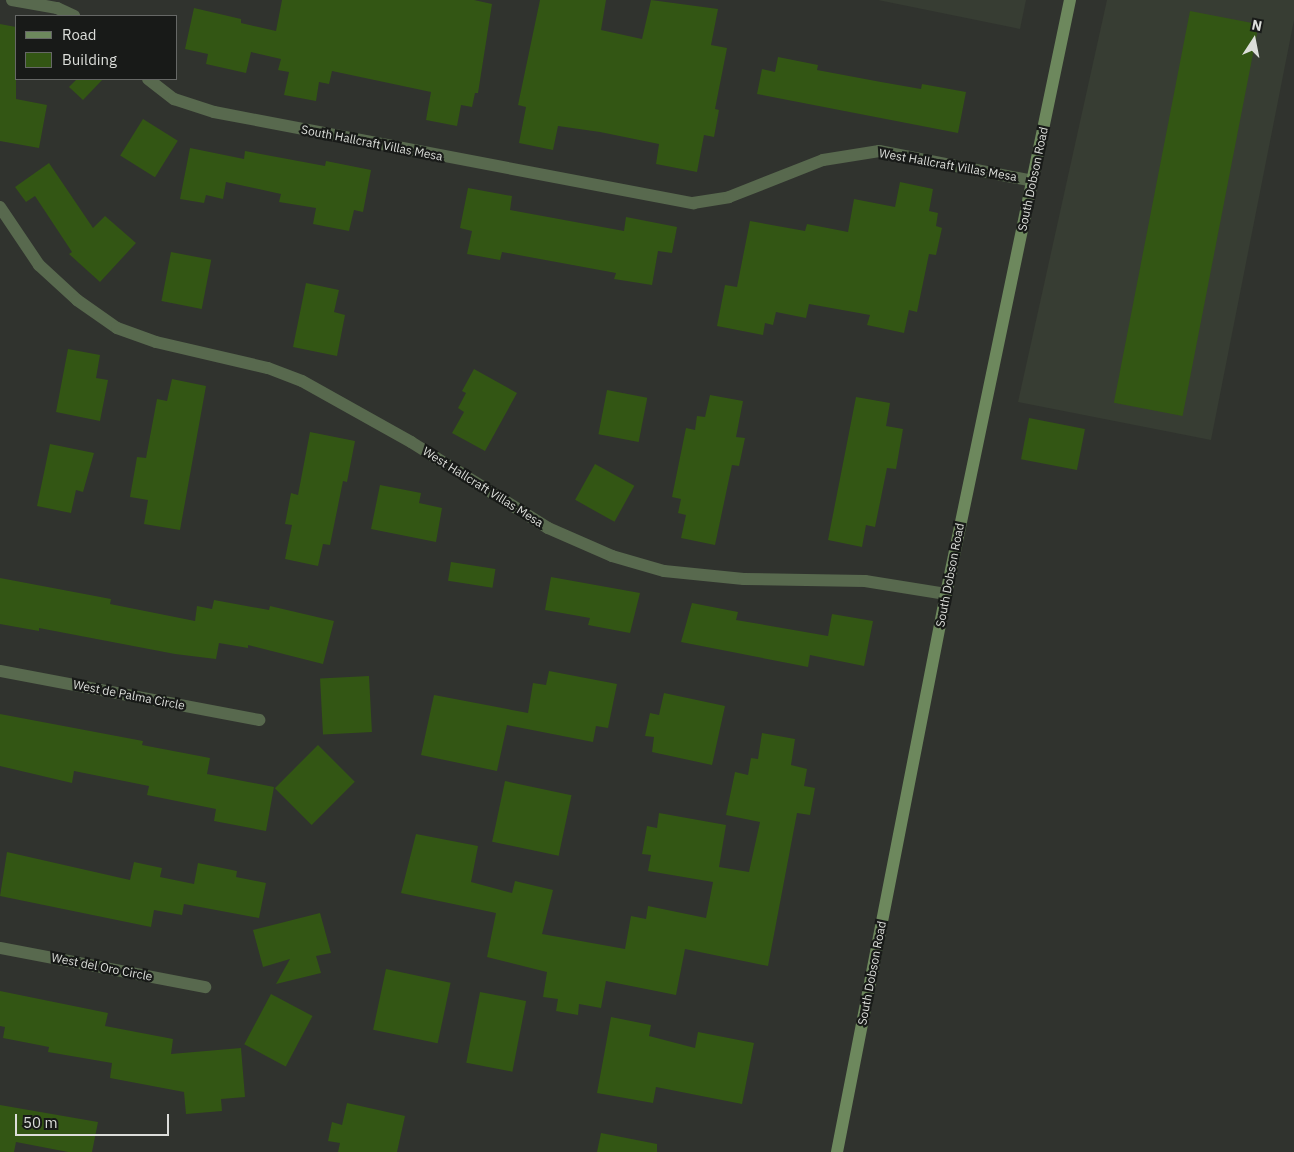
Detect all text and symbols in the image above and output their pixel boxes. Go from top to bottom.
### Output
legend [15,15,178,80]
north arrow [1229,15,1279,65]
text: N [1250,15,1264,35]
text: Road [62,25,97,44]
text: Building [62,50,117,69]
street label: South Hallcraft Villas Mesa [300,122,444,164]
street label: South Dobson Road [1015,126,1051,232]
street label: West Hallcraft Villas Mesa [878,146,1018,184]
street label: West Hallcraft Villas Mesa [420,444,546,530]
street label: South Dobson Road [933,522,967,628]
street label: West de Palma Circle [72,677,186,713]
street label: South Dobson Road [855,920,889,1026]
street label: West del Oro Circle [50,950,154,984]
scale bar [18,1104,171,1136]
text: 50 m [23,1113,58,1132]

